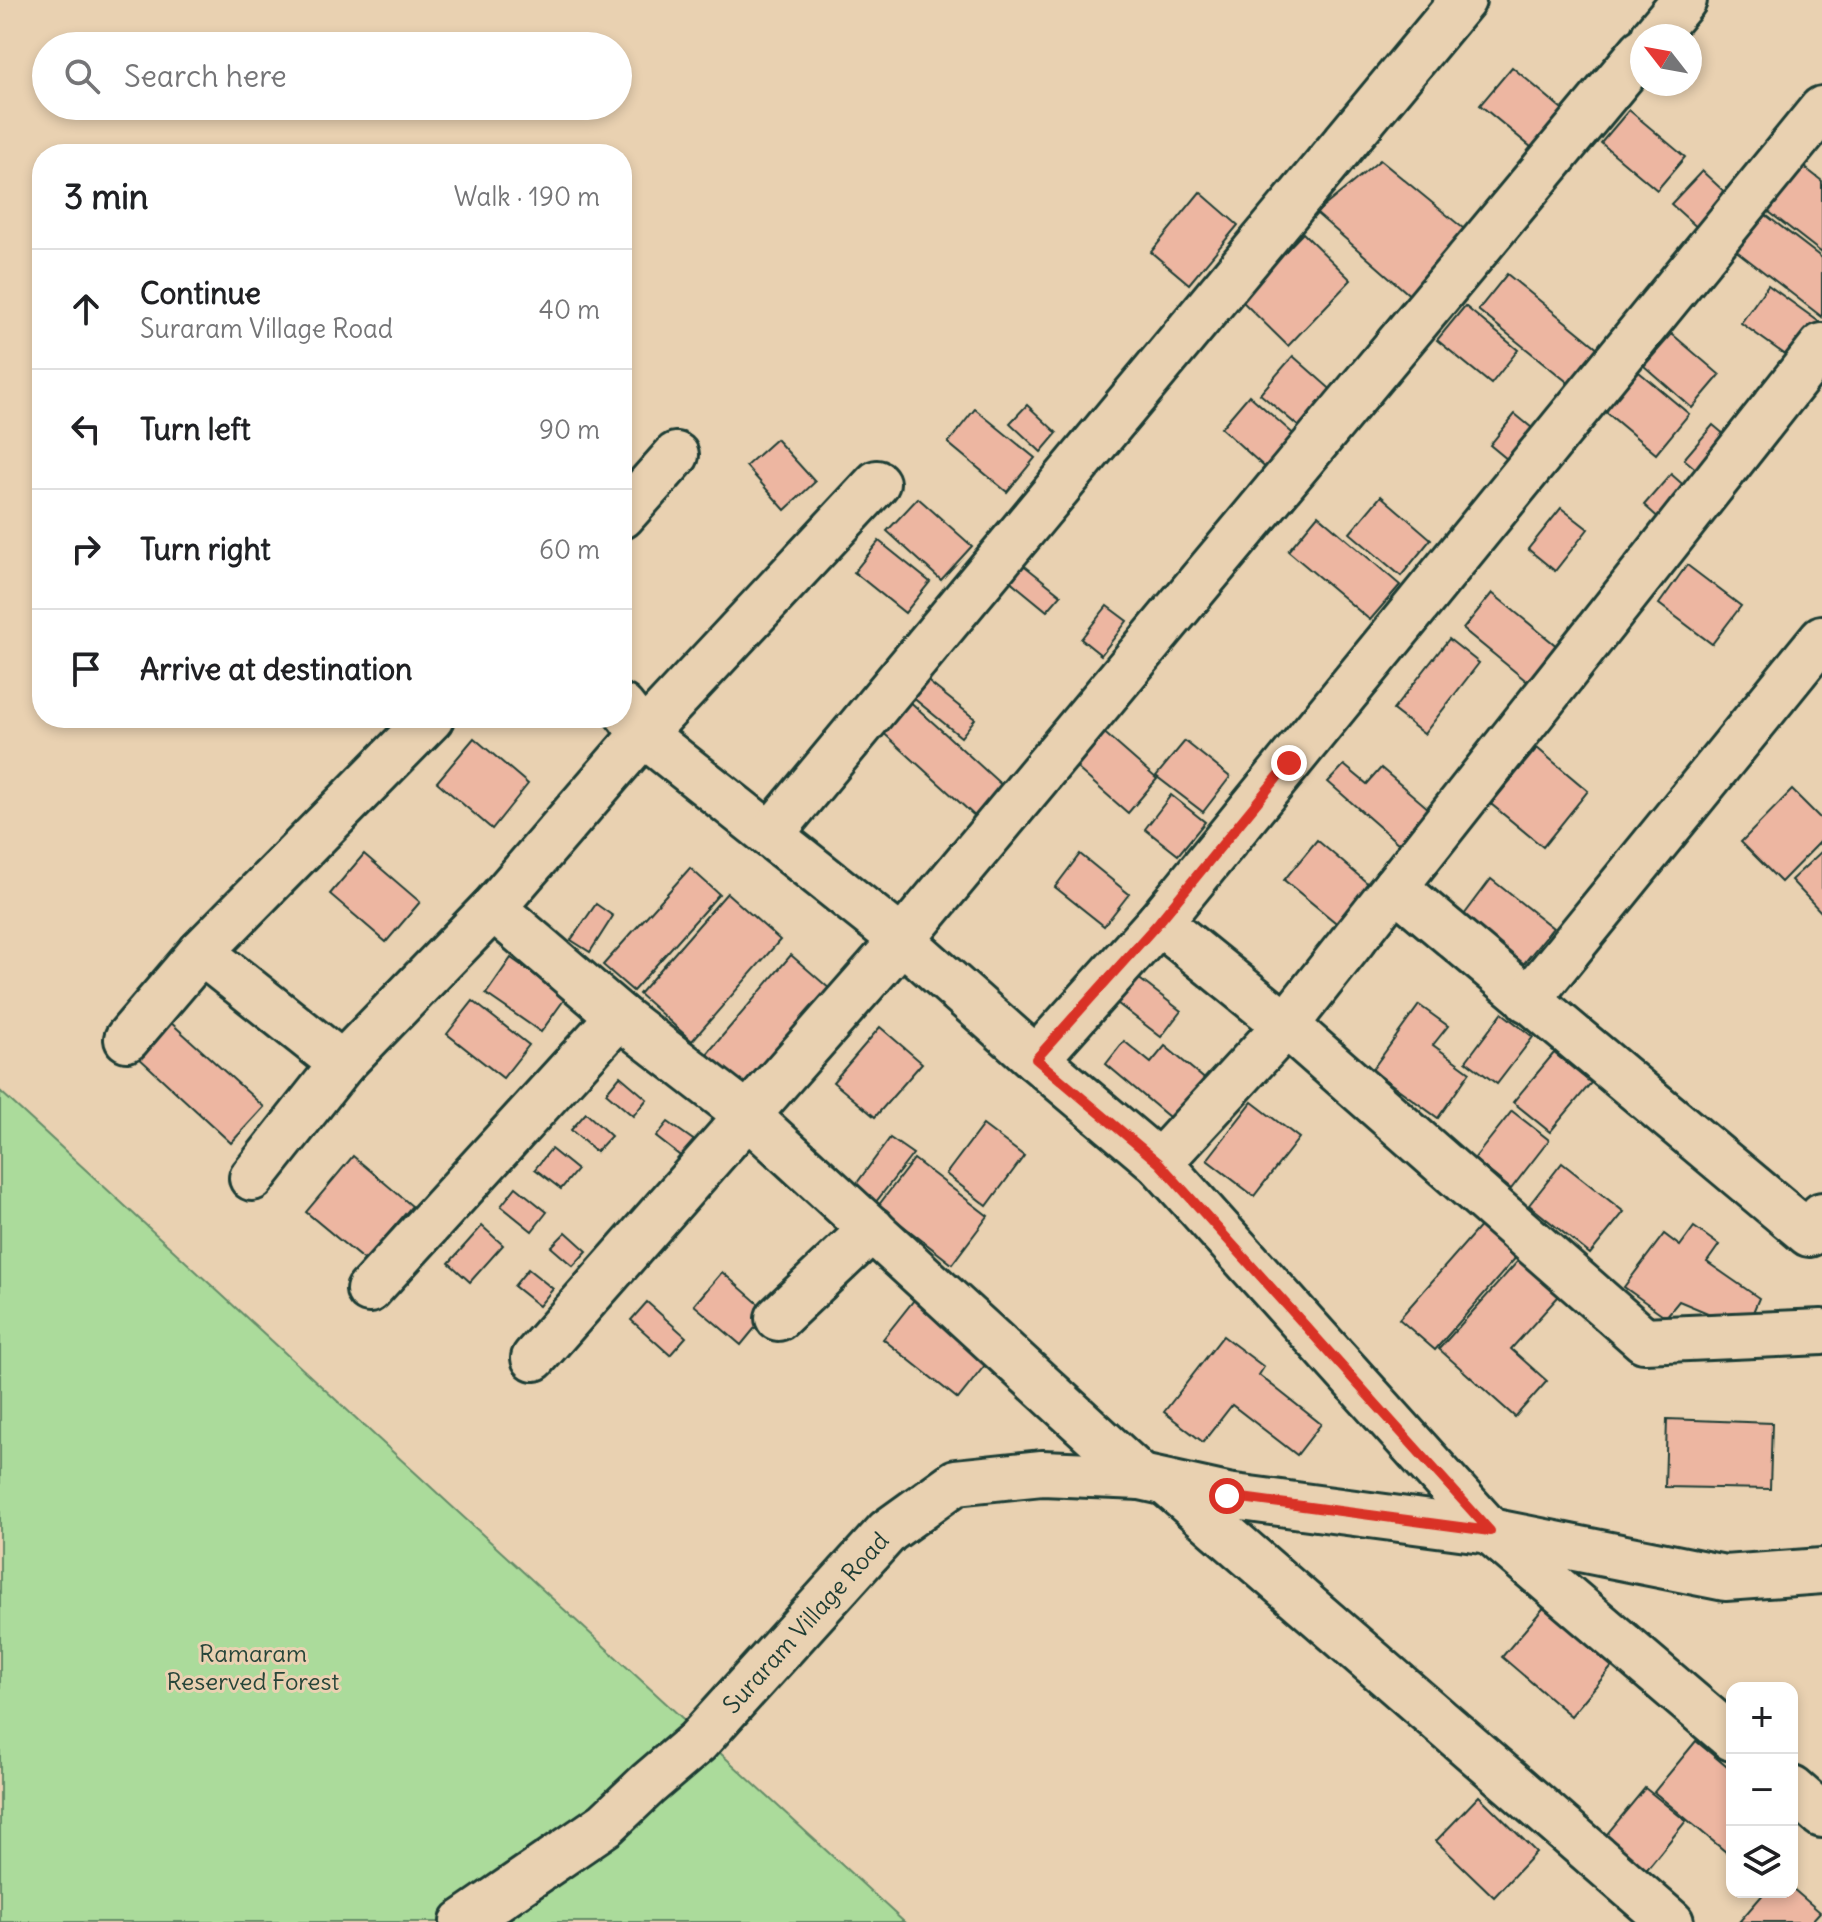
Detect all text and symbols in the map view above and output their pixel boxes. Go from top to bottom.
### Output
north arrow [1630,24,1702,96]
search box [32,32,632,120]
icon: search [60,54,104,98]
text: Search here [124,57,287,95]
text: 3 min [64,175,149,218]
text: Walk · 190 m [454,180,600,213]
text: Continue [140,274,261,312]
icon: ahead [64,287,108,331]
text: 40 m [539,293,600,326]
text: Suraram Village Road [140,312,393,345]
icon: left [64,407,108,451]
text: Turn left [140,410,251,448]
text: 90 m [539,413,600,446]
icon: right [64,527,108,571]
text: Turn right [140,530,271,568]
text: 60 m [539,533,600,566]
icon: arrive [64,647,108,691]
text: Arrive at destination [140,650,412,688]
route end [1271,745,1307,781]
route start [1209,1478,1245,1514]
street label: Suraram Village Road [716,1525,895,1719]
park label: Ramaram Reserved Forest [167,1638,339,1696]
map controls [1726,1682,1798,1898]
button: + [1726,1682,1798,1754]
button: − [1726,1754,1798,1826]
button: layers [1726,1826,1798,1898]

